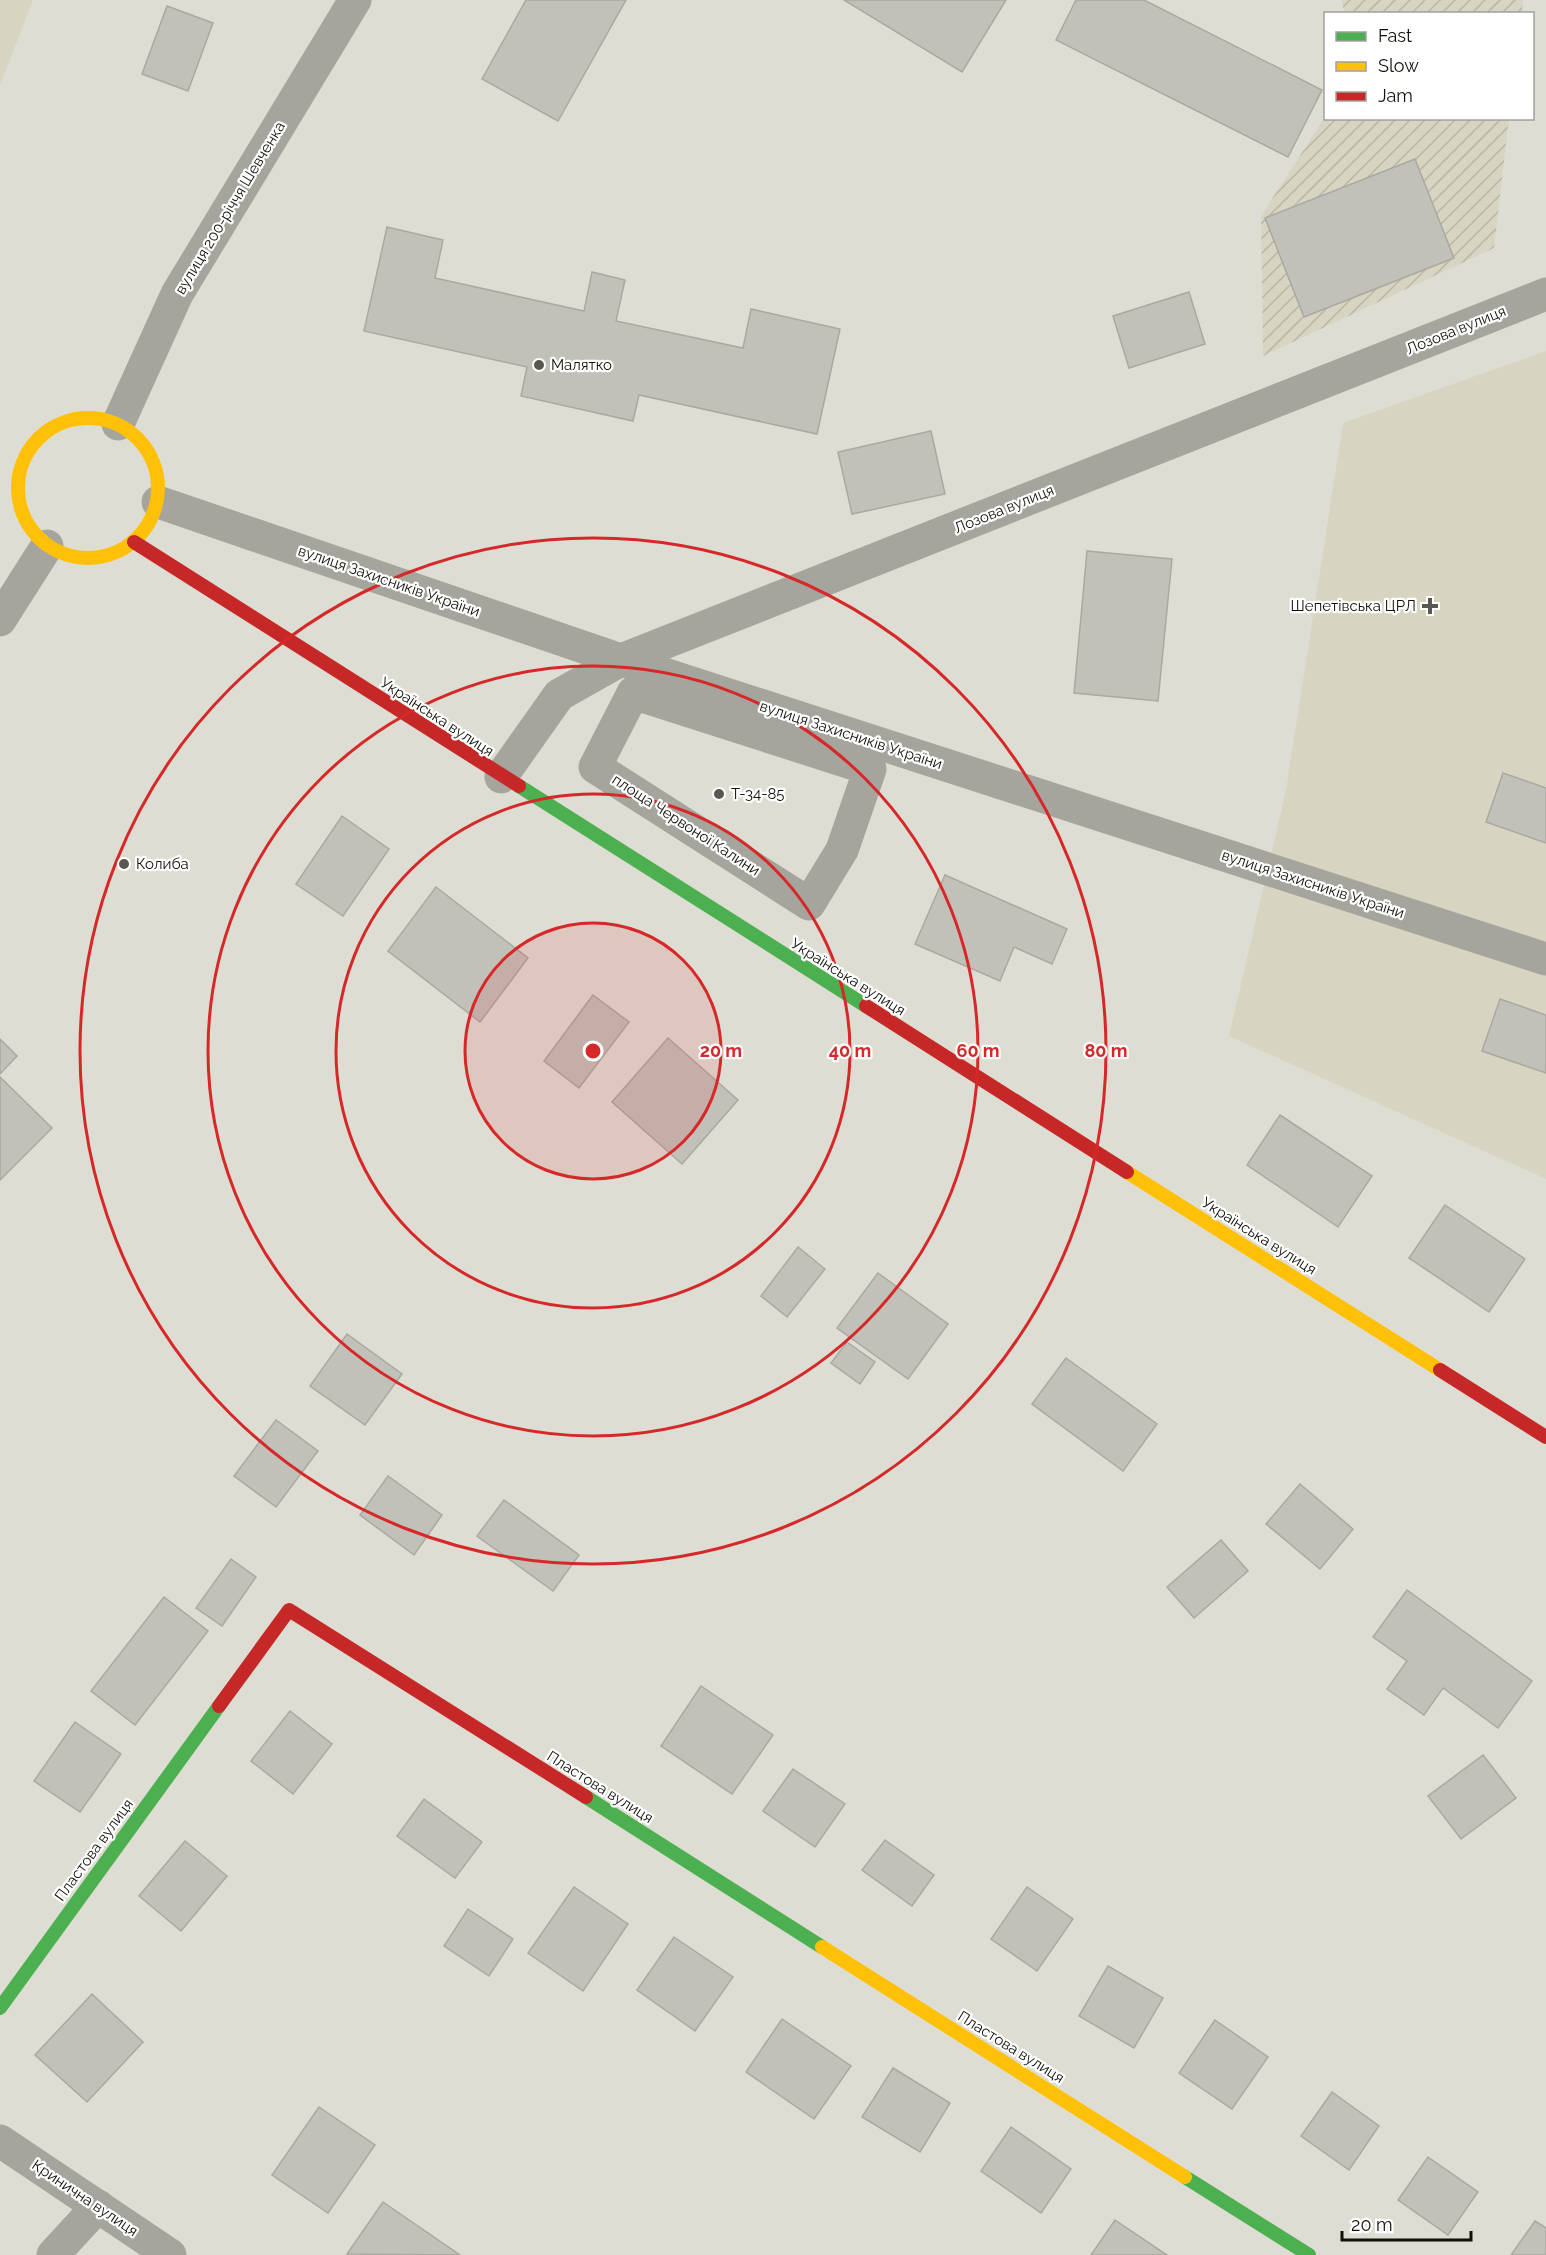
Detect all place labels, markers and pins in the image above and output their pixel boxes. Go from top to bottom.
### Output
place label: Малятко [551,356,612,374]
marker: Малятко [532,358,546,372]
place label: Шепетівська ЦРЛ [1291,597,1416,615]
marker: Шепетівська ЦРЛ [1421,597,1439,615]
place label: Т-34-85 [731,785,785,803]
marker: Т-34-85 [712,787,726,801]
place label: Колиба [136,855,189,873]
marker: Колиба [117,857,131,871]
centre of rings [583,1041,603,1061]

